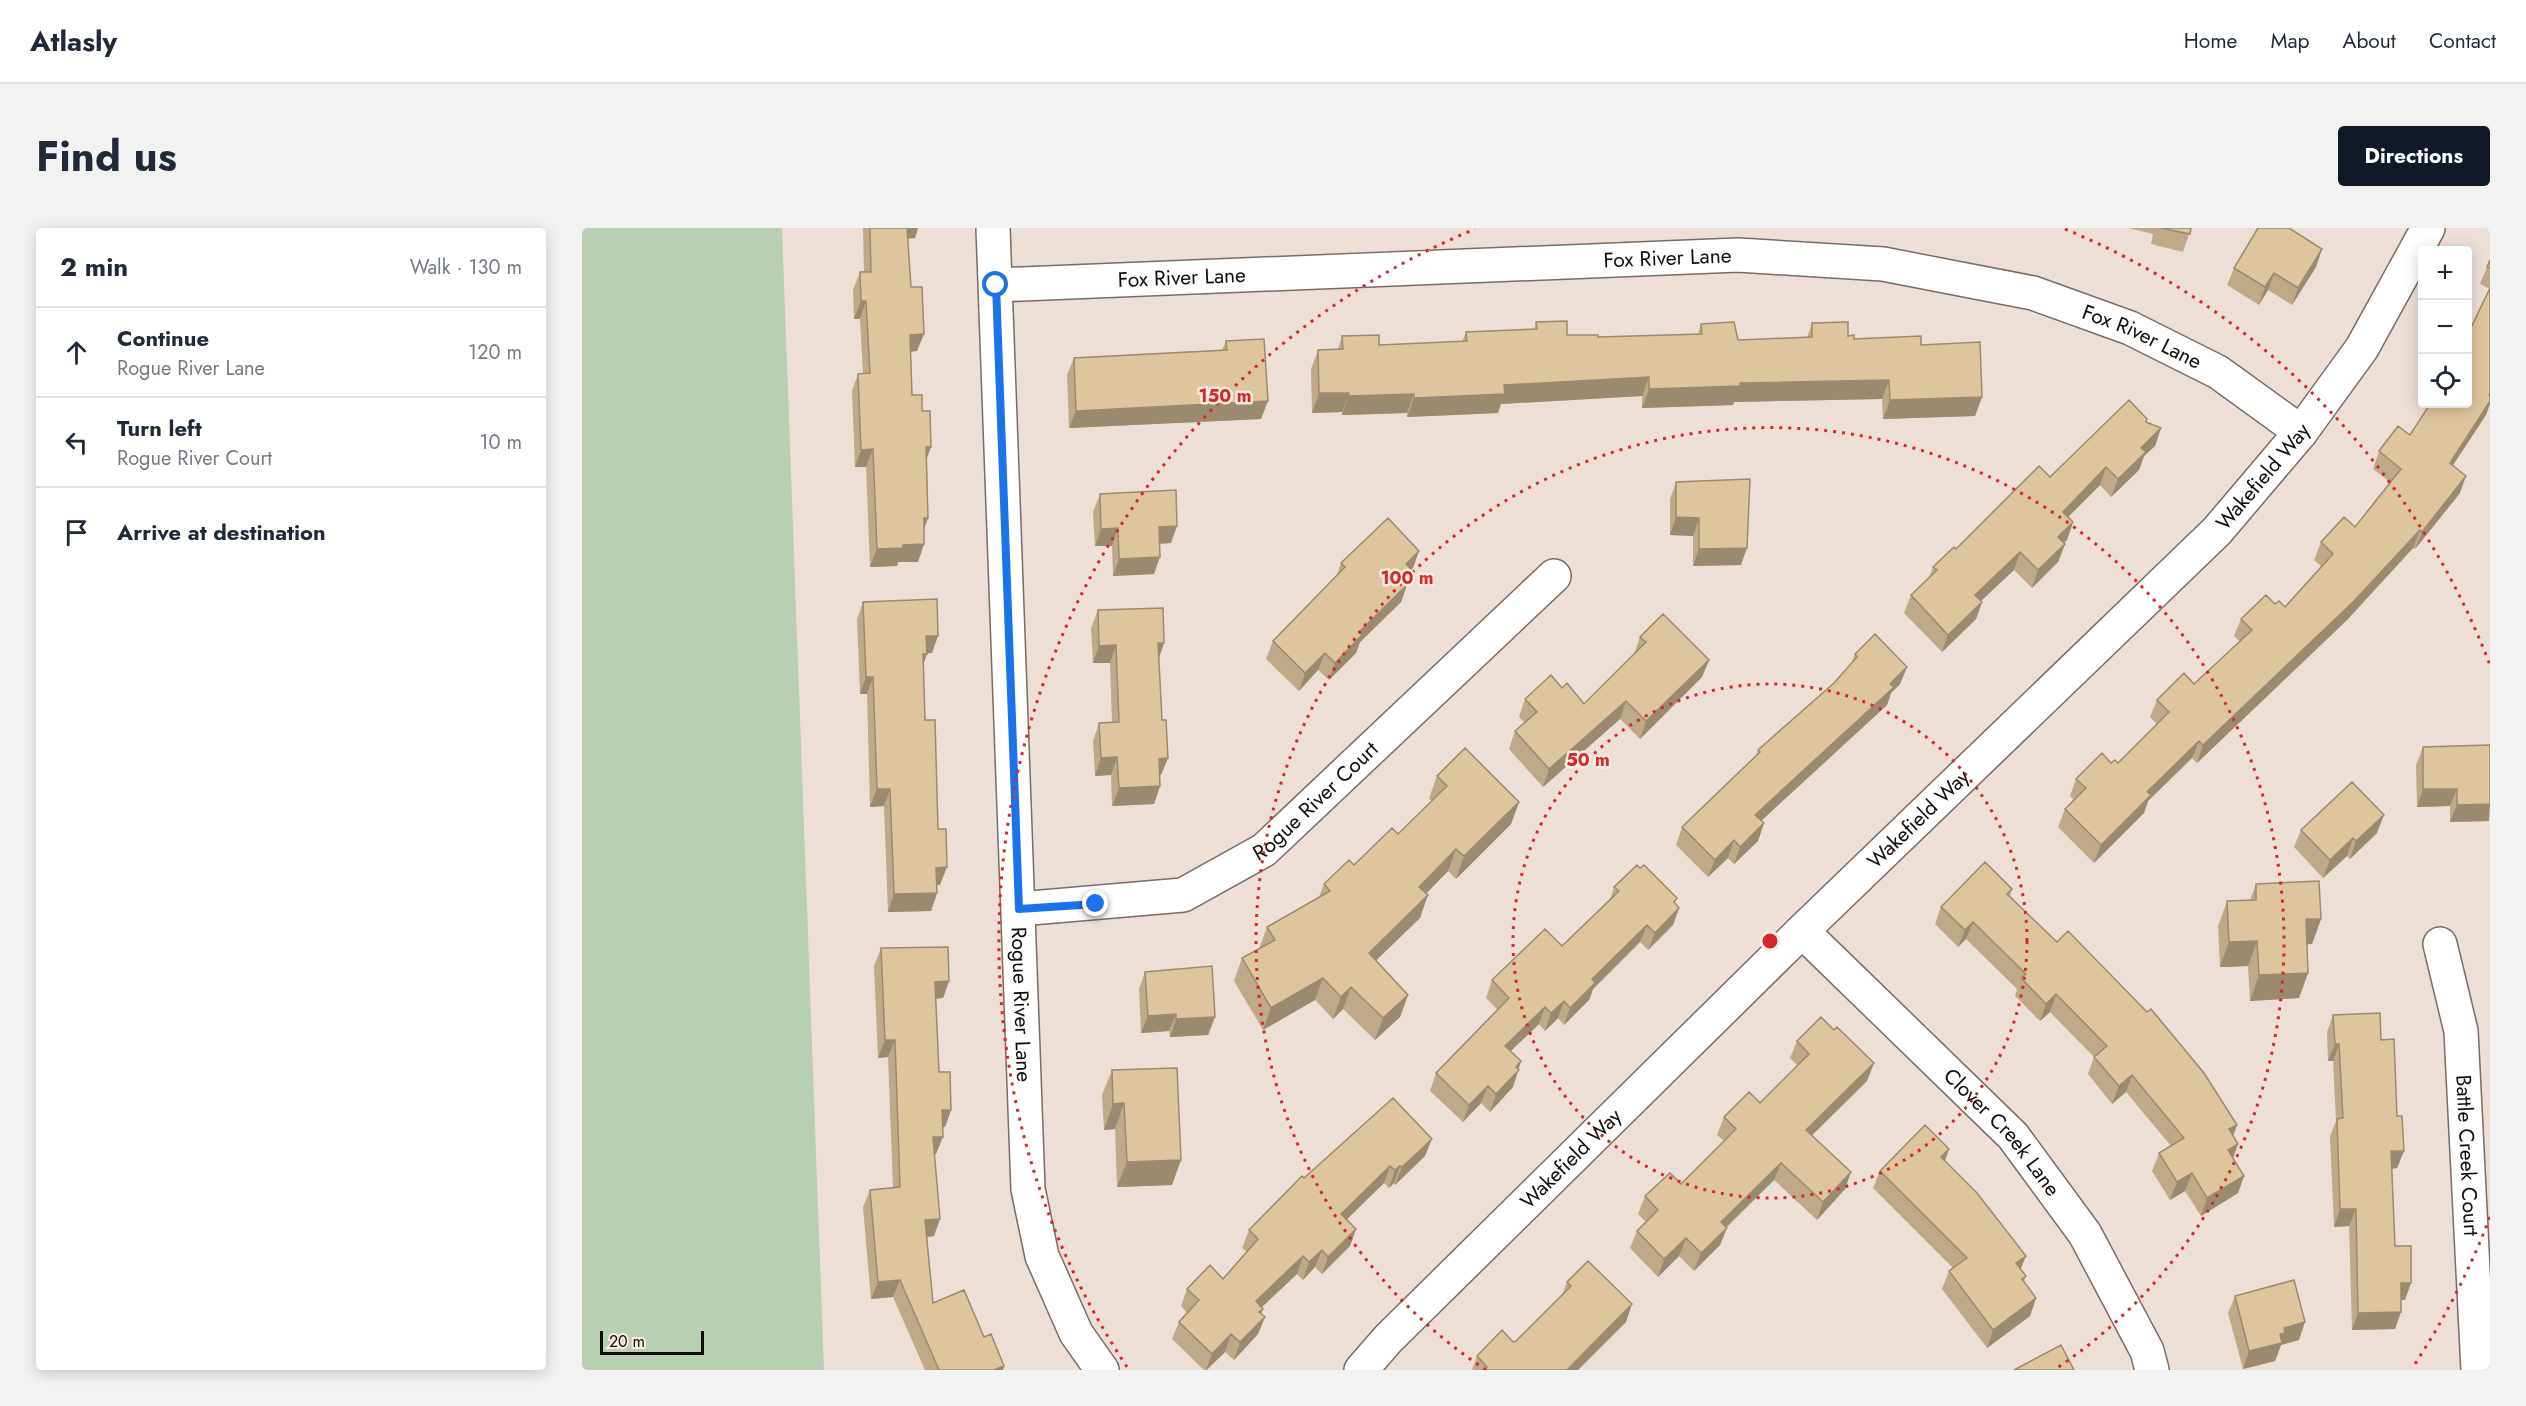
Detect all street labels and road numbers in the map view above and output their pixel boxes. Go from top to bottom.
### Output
street label: Fox River Lane [1603,240,1732,275]
street label: Fox River Lane [1117,260,1247,295]
street label: Fox River Lane [2078,297,2207,376]
street label: Wakefield Way [2209,417,2318,537]
street label: Rogue River Court [1247,735,1385,868]
street label: Wakefield Way [1860,762,1977,875]
street label: Rogue River Lane [1003,926,1039,1083]
street label: Clover Creek Lane [1937,1061,2068,1203]
street label: Battle Creek Court [2448,1074,2486,1237]
street label: Wakefield Way [1513,1101,1629,1216]

